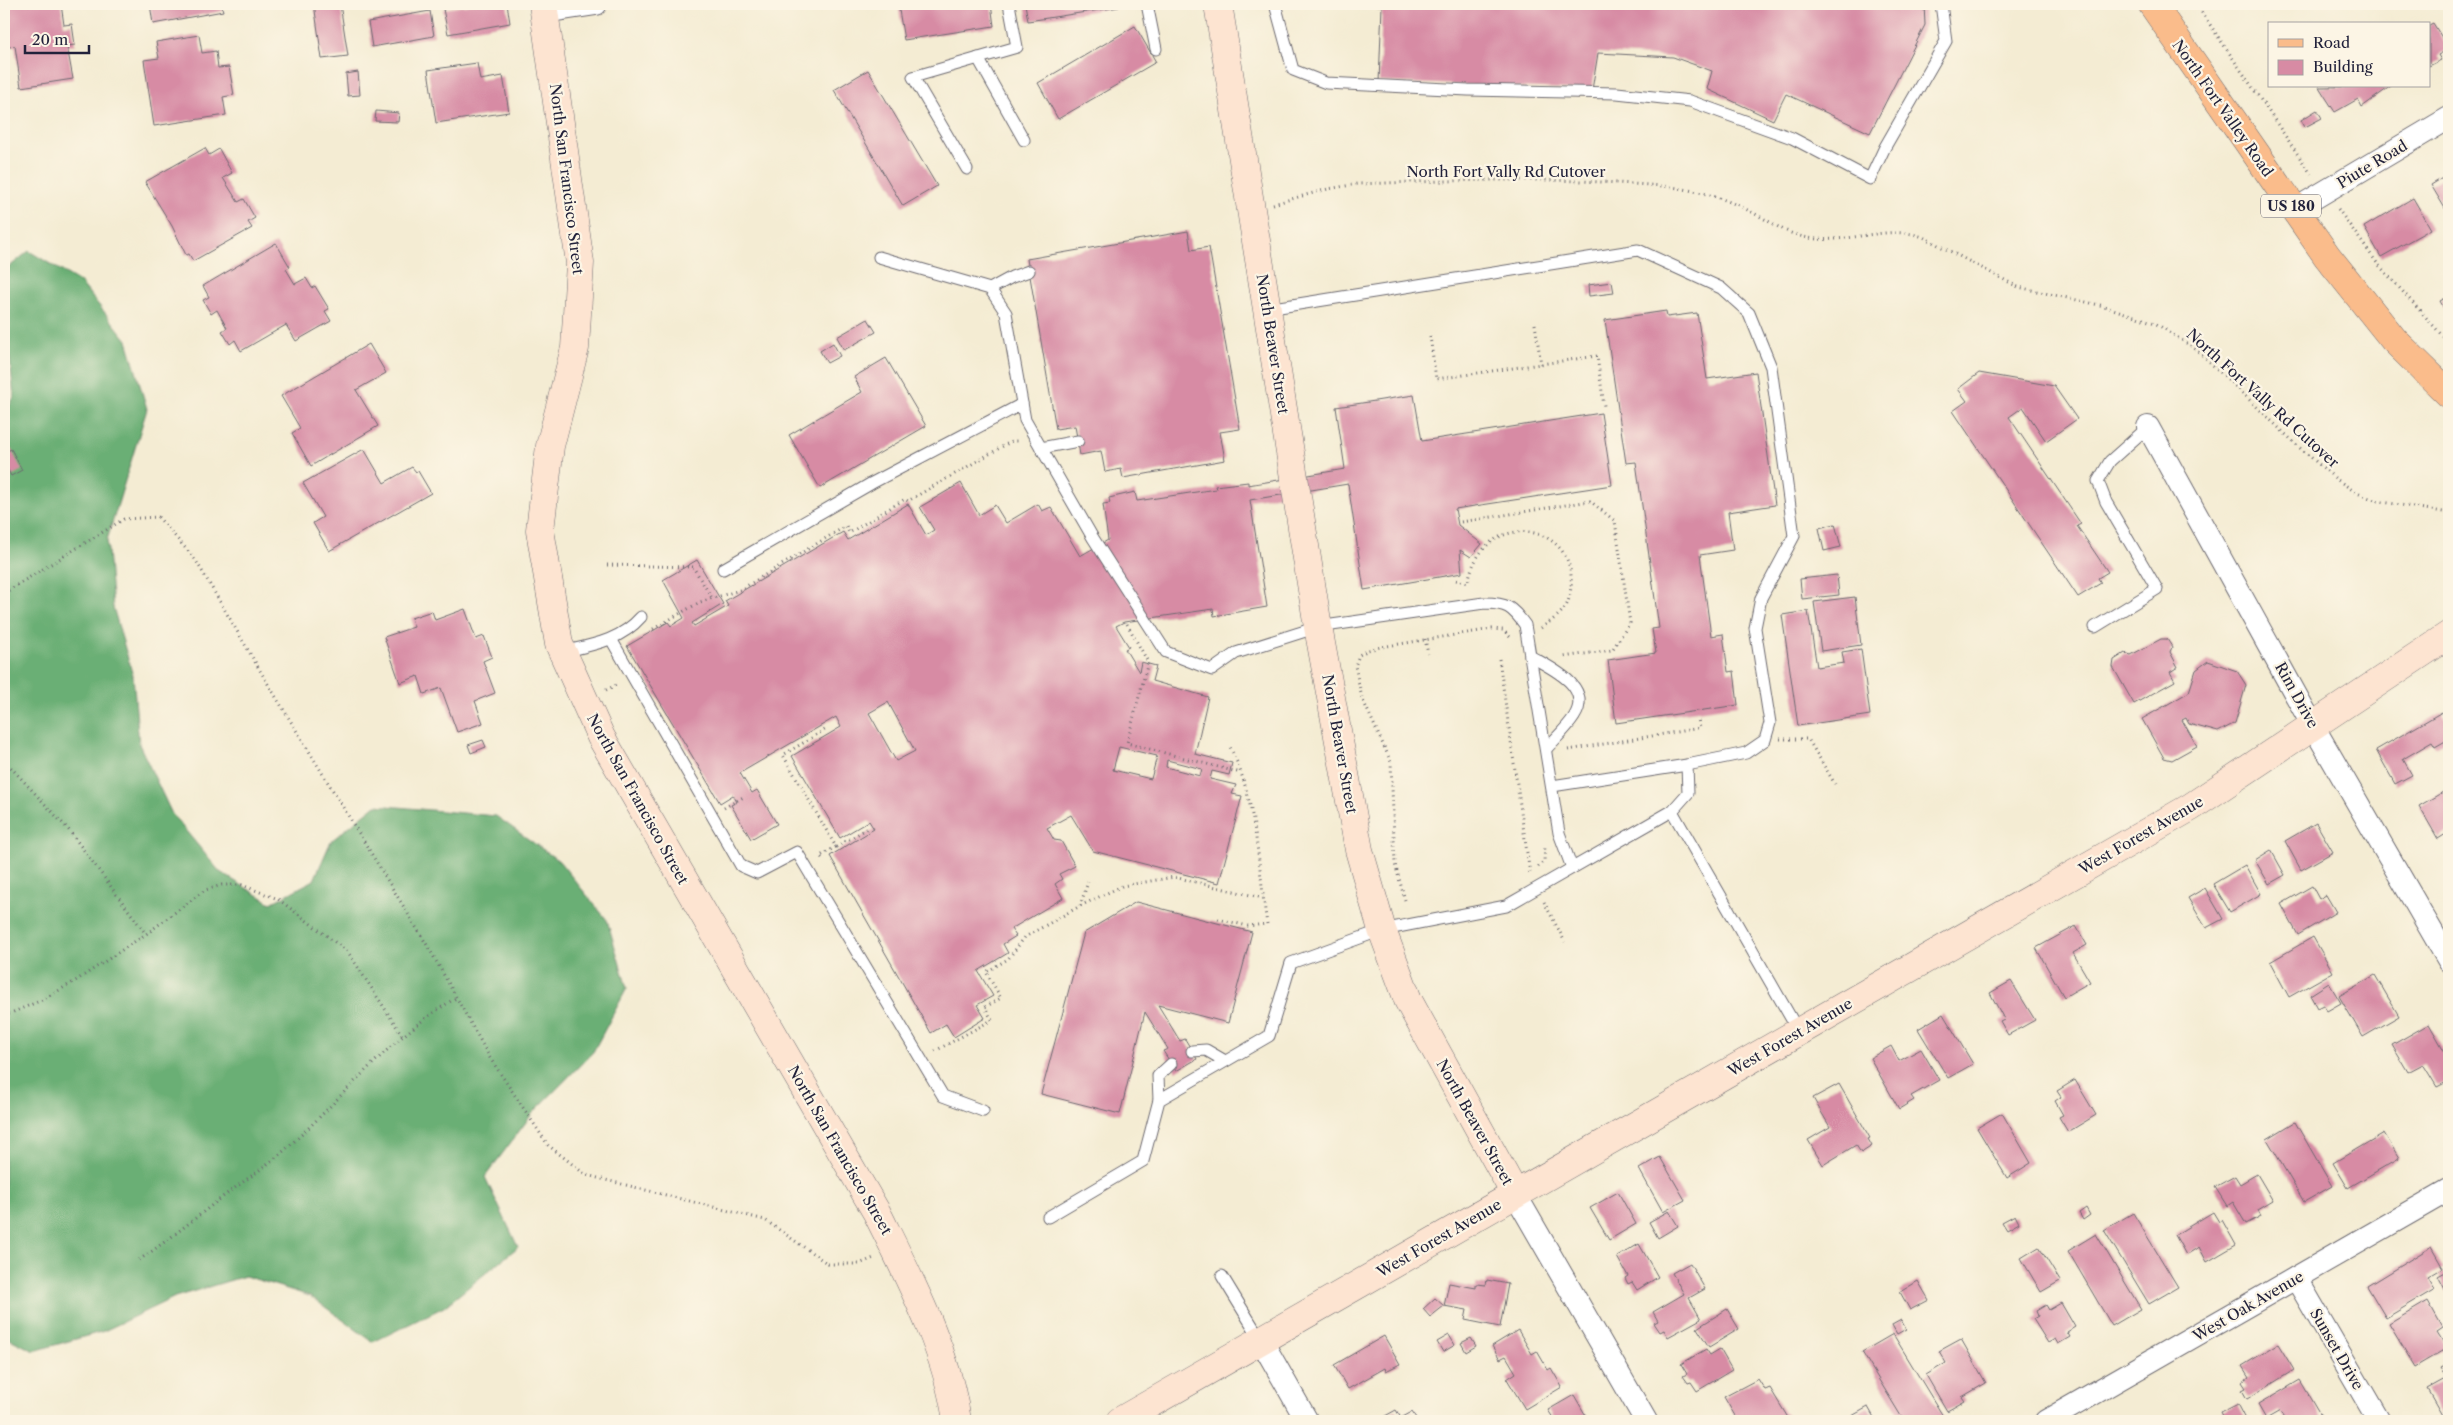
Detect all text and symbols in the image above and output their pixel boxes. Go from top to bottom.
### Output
scale bar [25,22,89,54]
legend [2268,22,2430,88]
text: 20 m [32,30,68,49]
text: Road [2313,33,2350,52]
street label: North Fort Valley Road [2168,36,2278,180]
text: Building [2313,57,2373,76]
street label: North San Francisco Street [546,82,588,276]
street label: Piute Road [2333,136,2411,192]
street label: North Fort Vally Rd Cutover [1407,162,1606,181]
road number: US 180 [2261,195,2321,218]
street label: North Beaver Street [1253,273,1294,416]
street label: North Fort Vally Rd Cutover [2183,324,2344,472]
street label: Rim Drive [2271,659,2323,731]
street label: North Beaver Street [1318,673,1362,816]
street label: North San Francisco Street [583,710,693,888]
street label: West Forest Avenue [2075,792,2207,879]
street label: West Forest Avenue [1724,994,1856,1081]
street label: North Beaver Street [1432,1056,1518,1189]
street label: North San Francisco Street [784,1062,897,1239]
street label: West Forest Avenue [1373,1195,1505,1282]
street label: West Oak Avenue [2188,1267,2307,1346]
street label: Sunset Drive [2306,1305,2368,1393]

